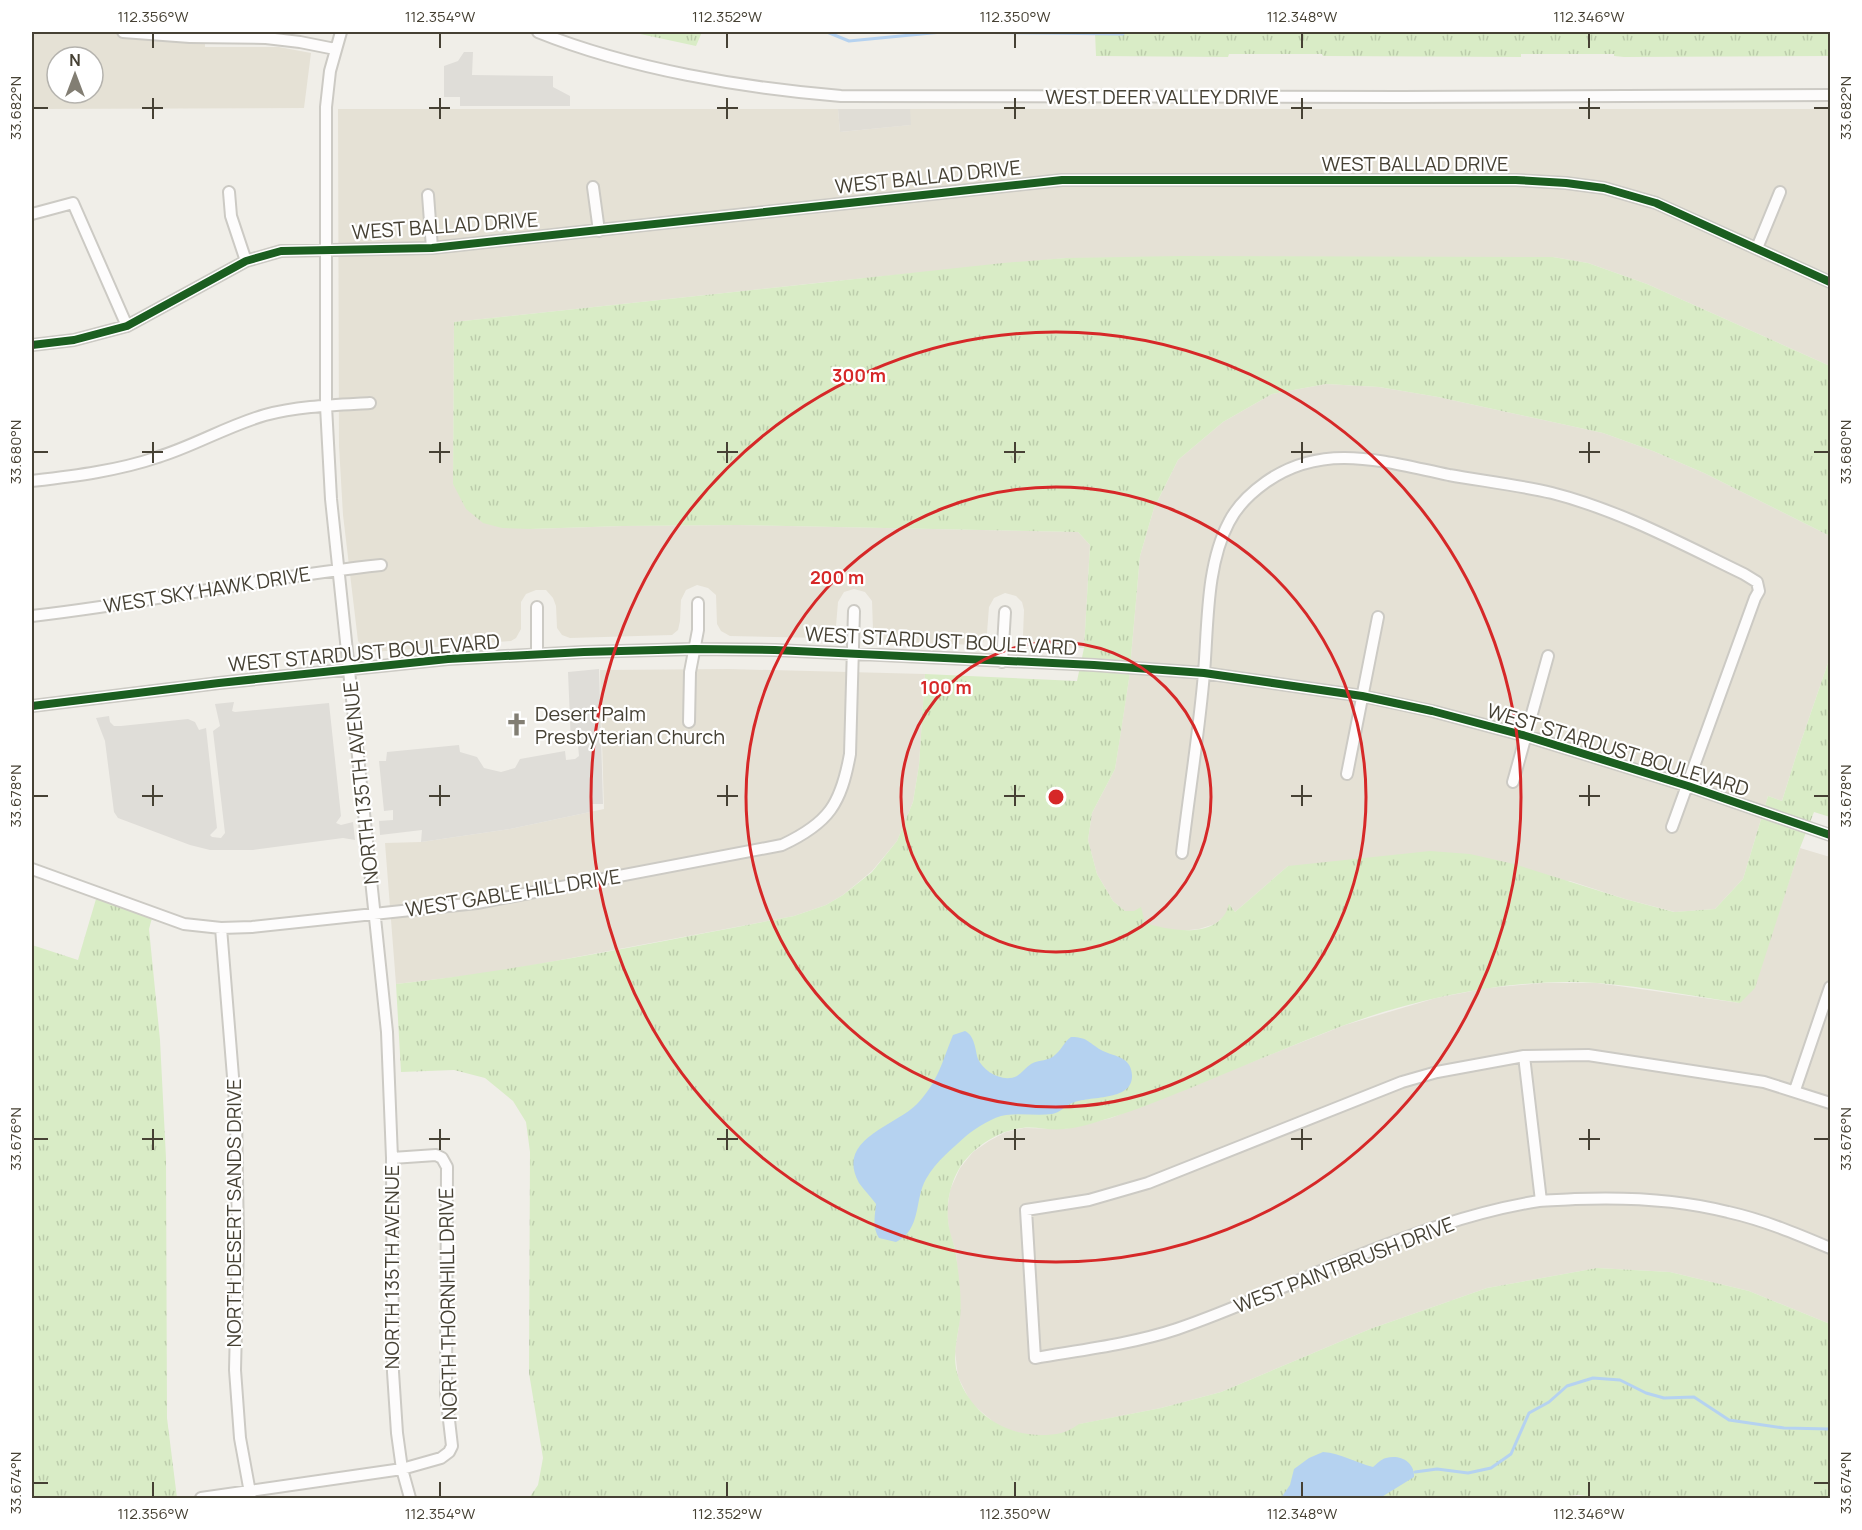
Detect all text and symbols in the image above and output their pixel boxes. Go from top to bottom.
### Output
text: 112.356°W [117,6,189,27]
text: 112.354°W [405,6,475,27]
text: 112.352°W [692,6,762,27]
text: 112.350°W [980,6,1050,27]
text: 112.348°W [1267,6,1337,27]
text: 112.346°W [1553,6,1625,27]
north arrow [45,45,105,105]
text: N [69,49,81,71]
text: 33.682°N [5,76,26,140]
text: 33.682°N [1835,76,1856,140]
street label: WEST DEER VALLEY DRIVE [1045,83,1279,110]
street label: WEST BALLAD DRIVE [1322,150,1508,177]
street label: WEST BALLAD DRIVE [834,153,1022,200]
street label: WEST BALLAD DRIVE [351,206,539,245]
text: 300 m [832,363,886,387]
text: 33.680°N [5,420,26,484]
text: 33.680°N [1835,420,1856,484]
street label: WEST SKY HAWK DRIVE [102,560,312,619]
text: 200 m [810,565,864,589]
street label: WEST STARDUST BOULEVARD [804,620,1078,661]
street label: WEST STARDUST BOULEVARD [227,627,501,678]
text: 100 m [920,675,972,699]
street label: NORTH 135TH AVENUE [336,680,385,886]
street label: WEST STARDUST BOULEVARD [1484,697,1752,802]
place label: Desert Palm Presbyterian Church [535,700,725,750]
church icon: Desert Palm Presbyterian Church [504,712,530,738]
text: 33.678°N [5,765,26,827]
text: 33.678°N [1835,765,1856,827]
centre of rings [1046,787,1066,807]
street label: WEST GABLE HILL DRIVE [403,862,622,923]
street label: NORTH DESERT SANDS DRIVE [220,1079,247,1348]
text: 33.676°N [5,1107,26,1171]
text: 33.676°N [1835,1107,1856,1171]
street label: NORTH 135TH AVENUE [378,1165,405,1369]
street label: NORTH THORNHILL DRIVE [432,1187,463,1421]
street label: WEST PAINTBRUSH DRIVE [1230,1210,1458,1319]
text: 33.674°N [5,1452,26,1514]
text: 33.674°N [1835,1452,1856,1514]
text: 112.356°W [117,1503,189,1524]
text: 112.354°W [405,1503,475,1524]
text: 112.352°W [692,1503,762,1524]
text: 112.350°W [980,1503,1050,1524]
text: 112.348°W [1267,1503,1337,1524]
text: 112.346°W [1553,1503,1625,1524]

